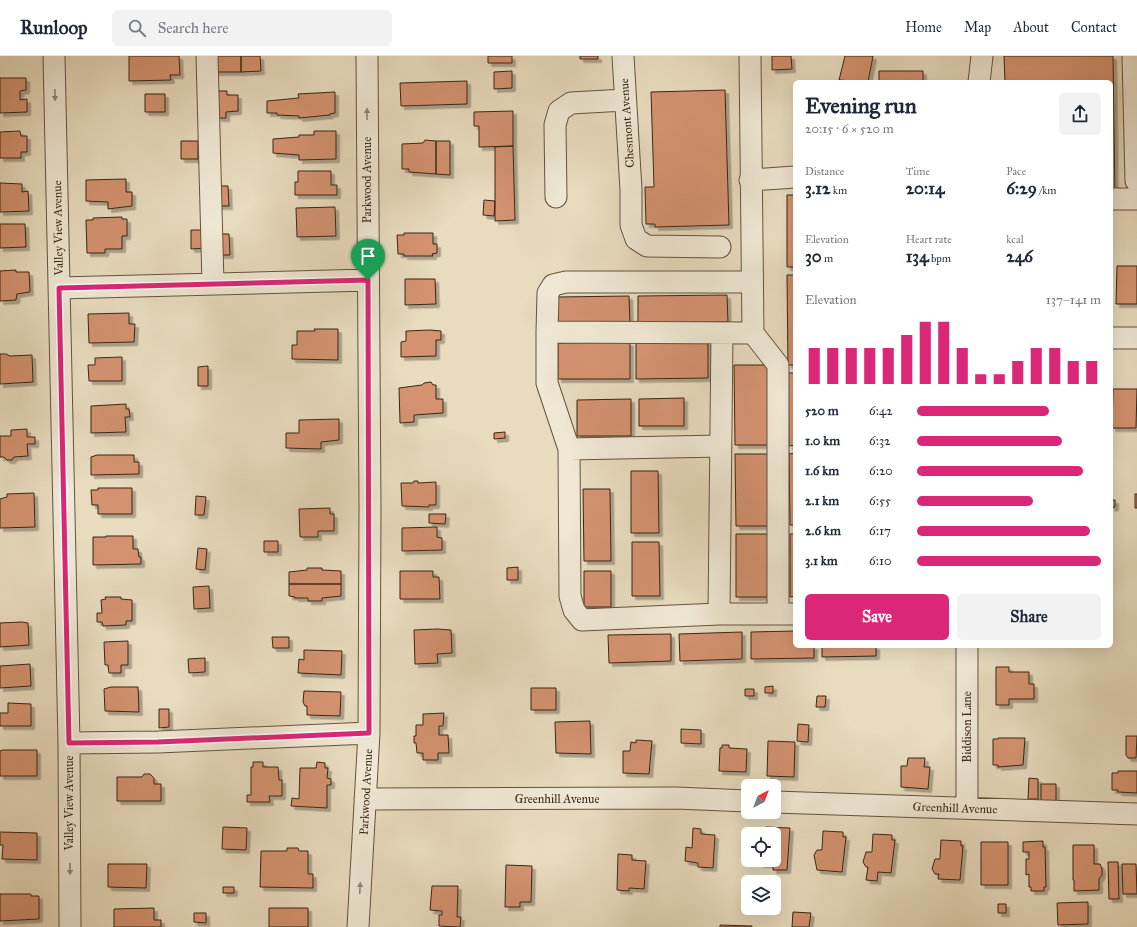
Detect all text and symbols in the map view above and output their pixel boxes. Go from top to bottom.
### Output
search box [112,10,392,46]
text: Runloop [20,16,88,39]
icon: search [126,17,148,39]
text: Search here [158,19,229,37]
text: Home [905,19,942,36]
text: Map [964,19,991,36]
text: About [1013,19,1049,36]
text: Contact [1071,19,1117,36]
street label: Chesmont Avenue [617,78,637,168]
one-way arrow [51,89,58,101]
text: Evening run [805,92,917,119]
button: share [1059,93,1101,135]
one-way arrow [364,107,370,120]
text: 20:15 · 6 × 520 m [805,121,894,137]
street label: Parkwood Avenue [360,137,374,223]
text: Distance [805,165,844,178]
text: Time [906,165,930,178]
text: Pace [1006,165,1026,178]
text: 3.12 [805,178,830,199]
text: 20:14 [906,178,944,199]
text: 6:29 [1006,178,1037,199]
street label: Valley View Avenue [50,180,66,277]
text: km [830,184,847,197]
text: /km [1037,184,1057,197]
text: Elevation [805,233,849,246]
text: Heart rate [906,233,952,246]
text: kcal [1006,233,1024,246]
pin [351,239,385,280]
icon: arrive [357,245,379,267]
text: 30 [805,246,822,267]
text: 134 [906,246,929,267]
text: 246 [1006,246,1033,267]
text: m [822,252,833,265]
text: bpm [929,252,951,265]
text: Elevation [805,292,857,308]
text: 137–141 m [1046,292,1101,308]
text: 520 m [805,403,839,419]
text: 6:42 [869,403,893,419]
text: 1.0 km [805,433,840,449]
text: 6:32 [869,433,891,449]
text: 1.6 km [805,463,839,479]
text: 6:20 [869,463,893,479]
text: 2.1 km [805,493,839,509]
text: 6:55 [869,493,891,509]
text: 2.6 km [805,523,841,539]
text: 6:17 [869,523,891,539]
text: 3.1 km [805,553,838,569]
text: 6:10 [869,553,892,569]
button: Save [805,594,949,640]
button: Share [957,594,1101,640]
street label: Biddison Lane [960,691,974,763]
street label: Parkwood Avenue [357,748,375,836]
street label: Valley View Avenue [62,755,76,852]
north arrow [741,779,781,819]
map controls [741,779,781,915]
street label: Greenhill Avenue [515,792,599,806]
street label: Greenhill Avenue [912,800,998,816]
button: locate [741,827,781,867]
one-way arrow [67,863,73,876]
button: layers [741,875,781,915]
one-way arrow [357,882,364,894]

